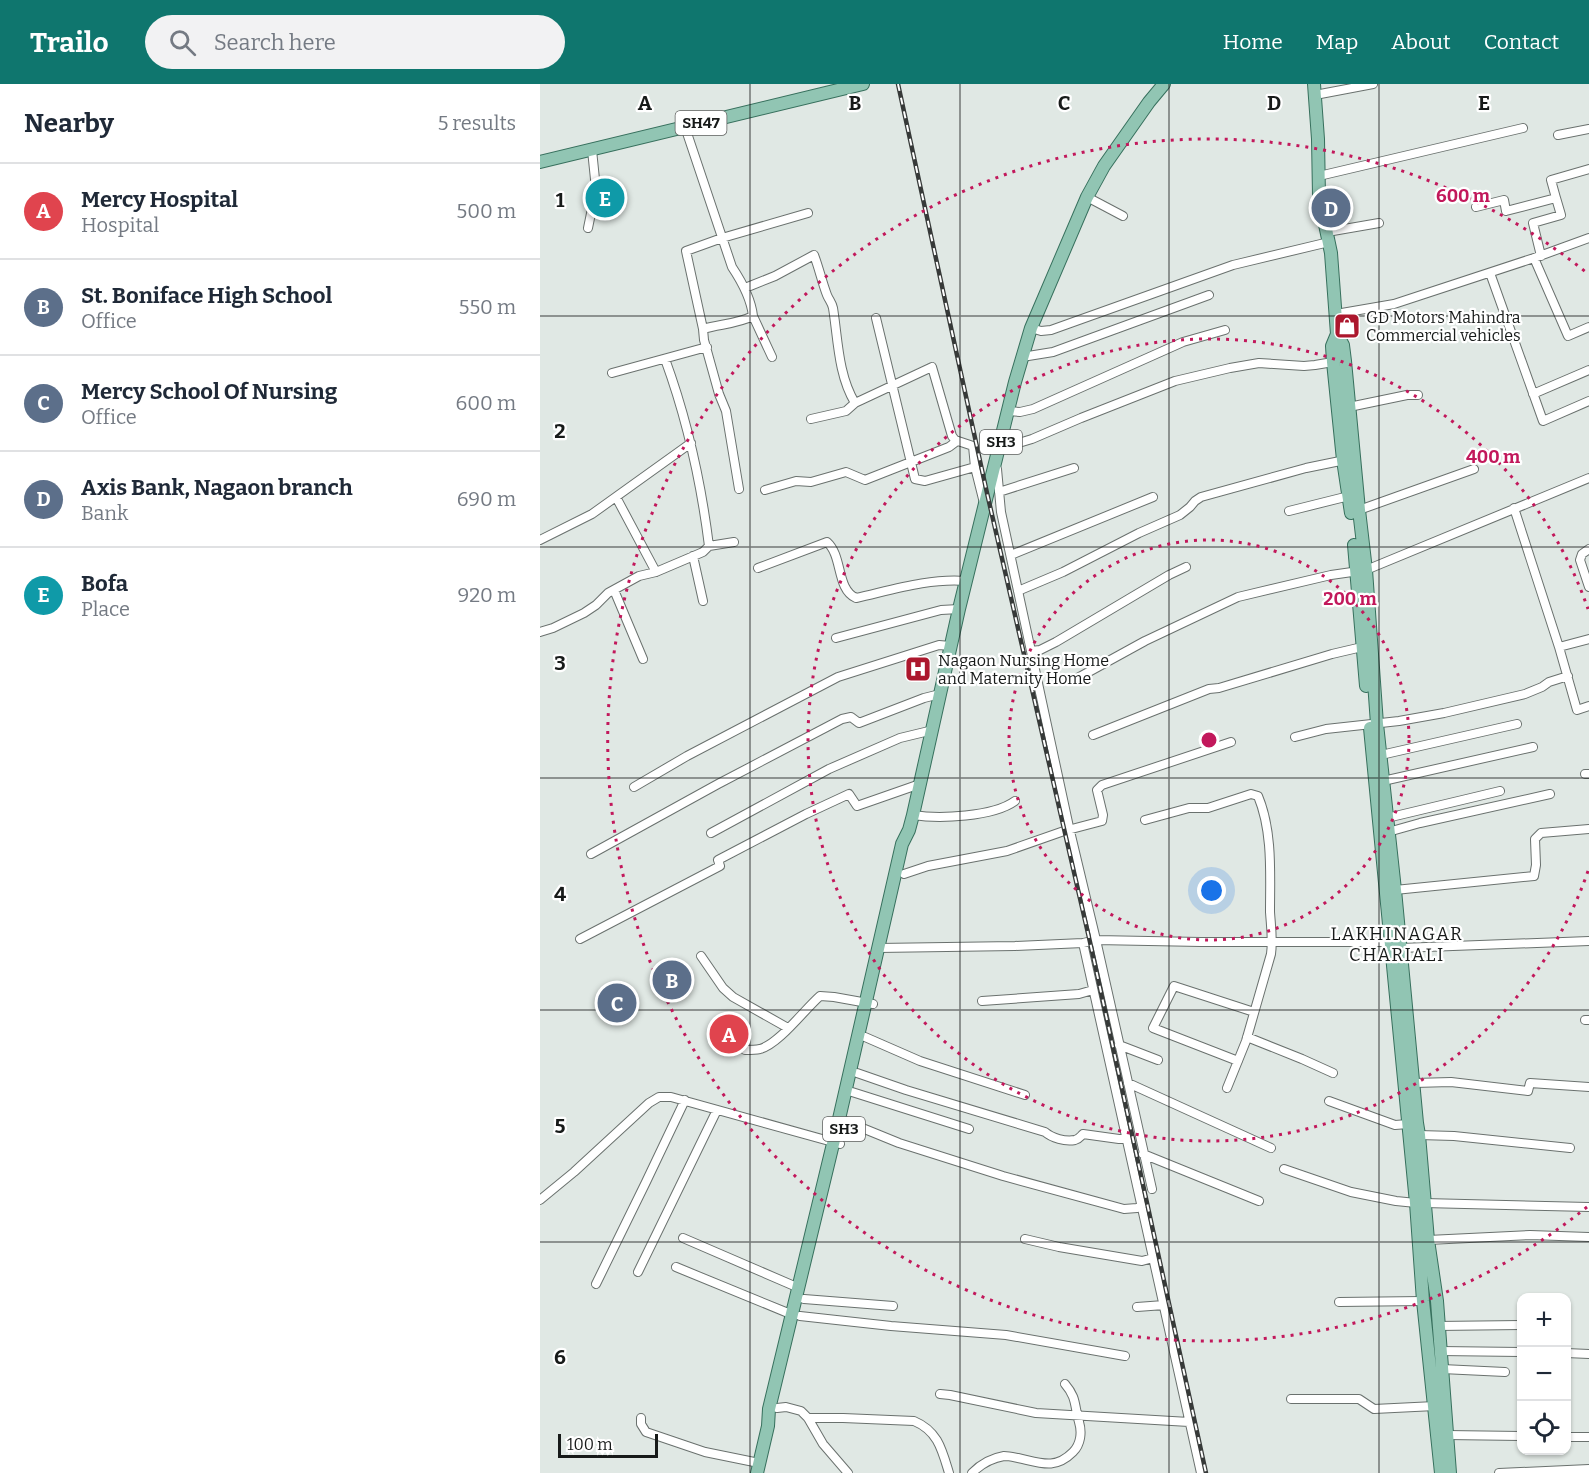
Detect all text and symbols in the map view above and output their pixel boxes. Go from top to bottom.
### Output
search box [145,15,565,69]
text: Trailo [30,26,109,59]
icon: search [166,26,199,59]
text: Search here [214,29,336,56]
text: Home [1223,29,1283,55]
text: Map [1316,29,1358,55]
text: About [1391,29,1451,55]
text: Contact [1484,29,1559,55]
text: A [638,91,653,115]
text: B [849,91,862,115]
text: C [1058,91,1070,115]
text: D [1267,91,1281,115]
text: E [1478,91,1490,115]
text: Nearby [24,108,114,139]
text: 5 results [438,111,516,135]
road number: SH47 [676,111,726,135]
pin: E [586,176,624,220]
text: 600 m [1436,185,1490,207]
text: Mercy Hospital [81,186,238,213]
pin: D [1312,186,1350,230]
text: 1 [556,188,565,212]
text: A [36,199,51,223]
text: 500 m [457,199,516,223]
text: Hospital [81,213,159,237]
text: St. Boniface High School [81,282,332,309]
text: B [37,295,50,319]
text: 550 m [459,295,516,319]
place label: GD Motors Mahindra Commercial vehicles [1366,308,1521,345]
text: Office [81,309,137,333]
shop icon: GD Motors Mahindra Commercial vehicles [1332,311,1362,341]
text: Mercy School Of Nursing [81,378,337,405]
text: C [37,391,50,415]
text: 600 m [456,391,516,415]
text: Office [81,405,137,429]
text: 2 [554,419,566,443]
road number: SH3 [980,430,1022,454]
text: 400 m [1466,446,1520,468]
text: Axis Bank, Nagaon branch [81,474,353,501]
text: D [36,487,51,511]
text: 690 m [457,487,516,511]
text: Bank [81,501,128,525]
text: Bofa [81,570,128,597]
text: E [37,583,50,607]
text: 920 m [458,583,516,607]
text: 200 m [1323,588,1377,610]
text: Place [81,597,130,621]
text: 3 [554,651,566,675]
place label: Nagaon Nursing Home and Maternity Home [938,651,1109,688]
hospital icon: Nagaon Nursing Home and Maternity Home [903,654,933,684]
centre of rings [1199,730,1219,750]
your location [1197,876,1226,905]
text: 4 [554,882,566,906]
district label: LAKHINAGAR CHARIALI [1331,923,1463,966]
pin: B [652,958,692,1002]
pin: C [598,980,637,1026]
pin: A [710,1012,748,1056]
text: 5 [555,1114,566,1138]
road number: SH3 [823,1117,865,1141]
map controls [1517,1293,1571,1455]
button: + [1517,1293,1571,1347]
text: 6 [554,1345,566,1369]
button: − [1517,1347,1571,1401]
button: locate [1517,1401,1571,1455]
scale bar [558,1431,658,1458]
text: 100 m [567,1435,612,1454]

